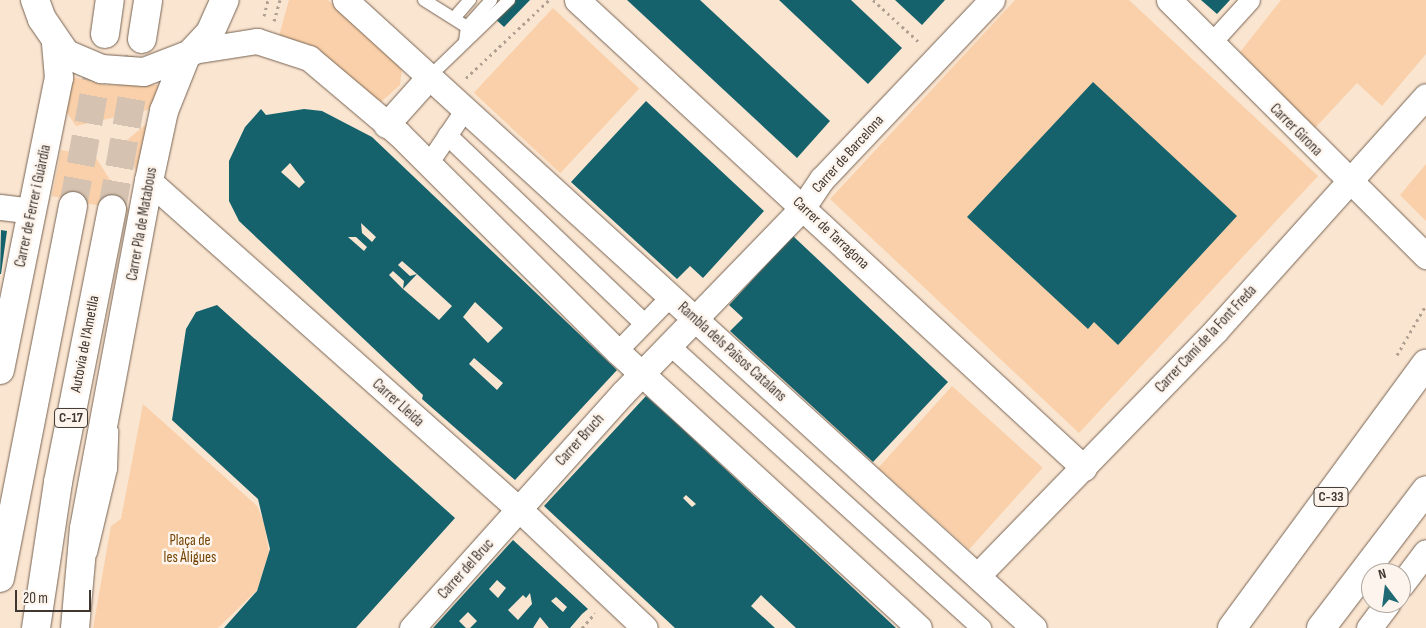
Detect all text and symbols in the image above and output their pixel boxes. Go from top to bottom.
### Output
street label: Carrer Girona [1266,100,1326,160]
street label: Carrer de Barcelona [808,111,888,197]
street label: Carrer de Ferrer i Guàrdia [11,143,55,269]
street label: Carrer Pla de Matabous [123,166,161,282]
street label: Carrer de Tarragona [789,193,873,273]
street label: Carrer Camí de la Font Freda [1152,282,1260,396]
street label: Autovia de l'Ametlla [67,294,103,394]
street label: Rambla dels Països Catalans [674,299,790,405]
street label: Carrer Lleida [369,375,427,431]
road number: C-17 [54,406,88,429]
street label: Carrer Bruch [552,410,608,470]
road number: C-33 [1314,486,1348,508]
park label: Plaça de les Àligues [164,531,216,566]
street label: Carrer del Bruc [434,535,498,603]
north arrow [1361,563,1411,613]
text: N [1376,565,1388,583]
scale bar [18,580,94,612]
text: 20 m [23,589,48,608]

